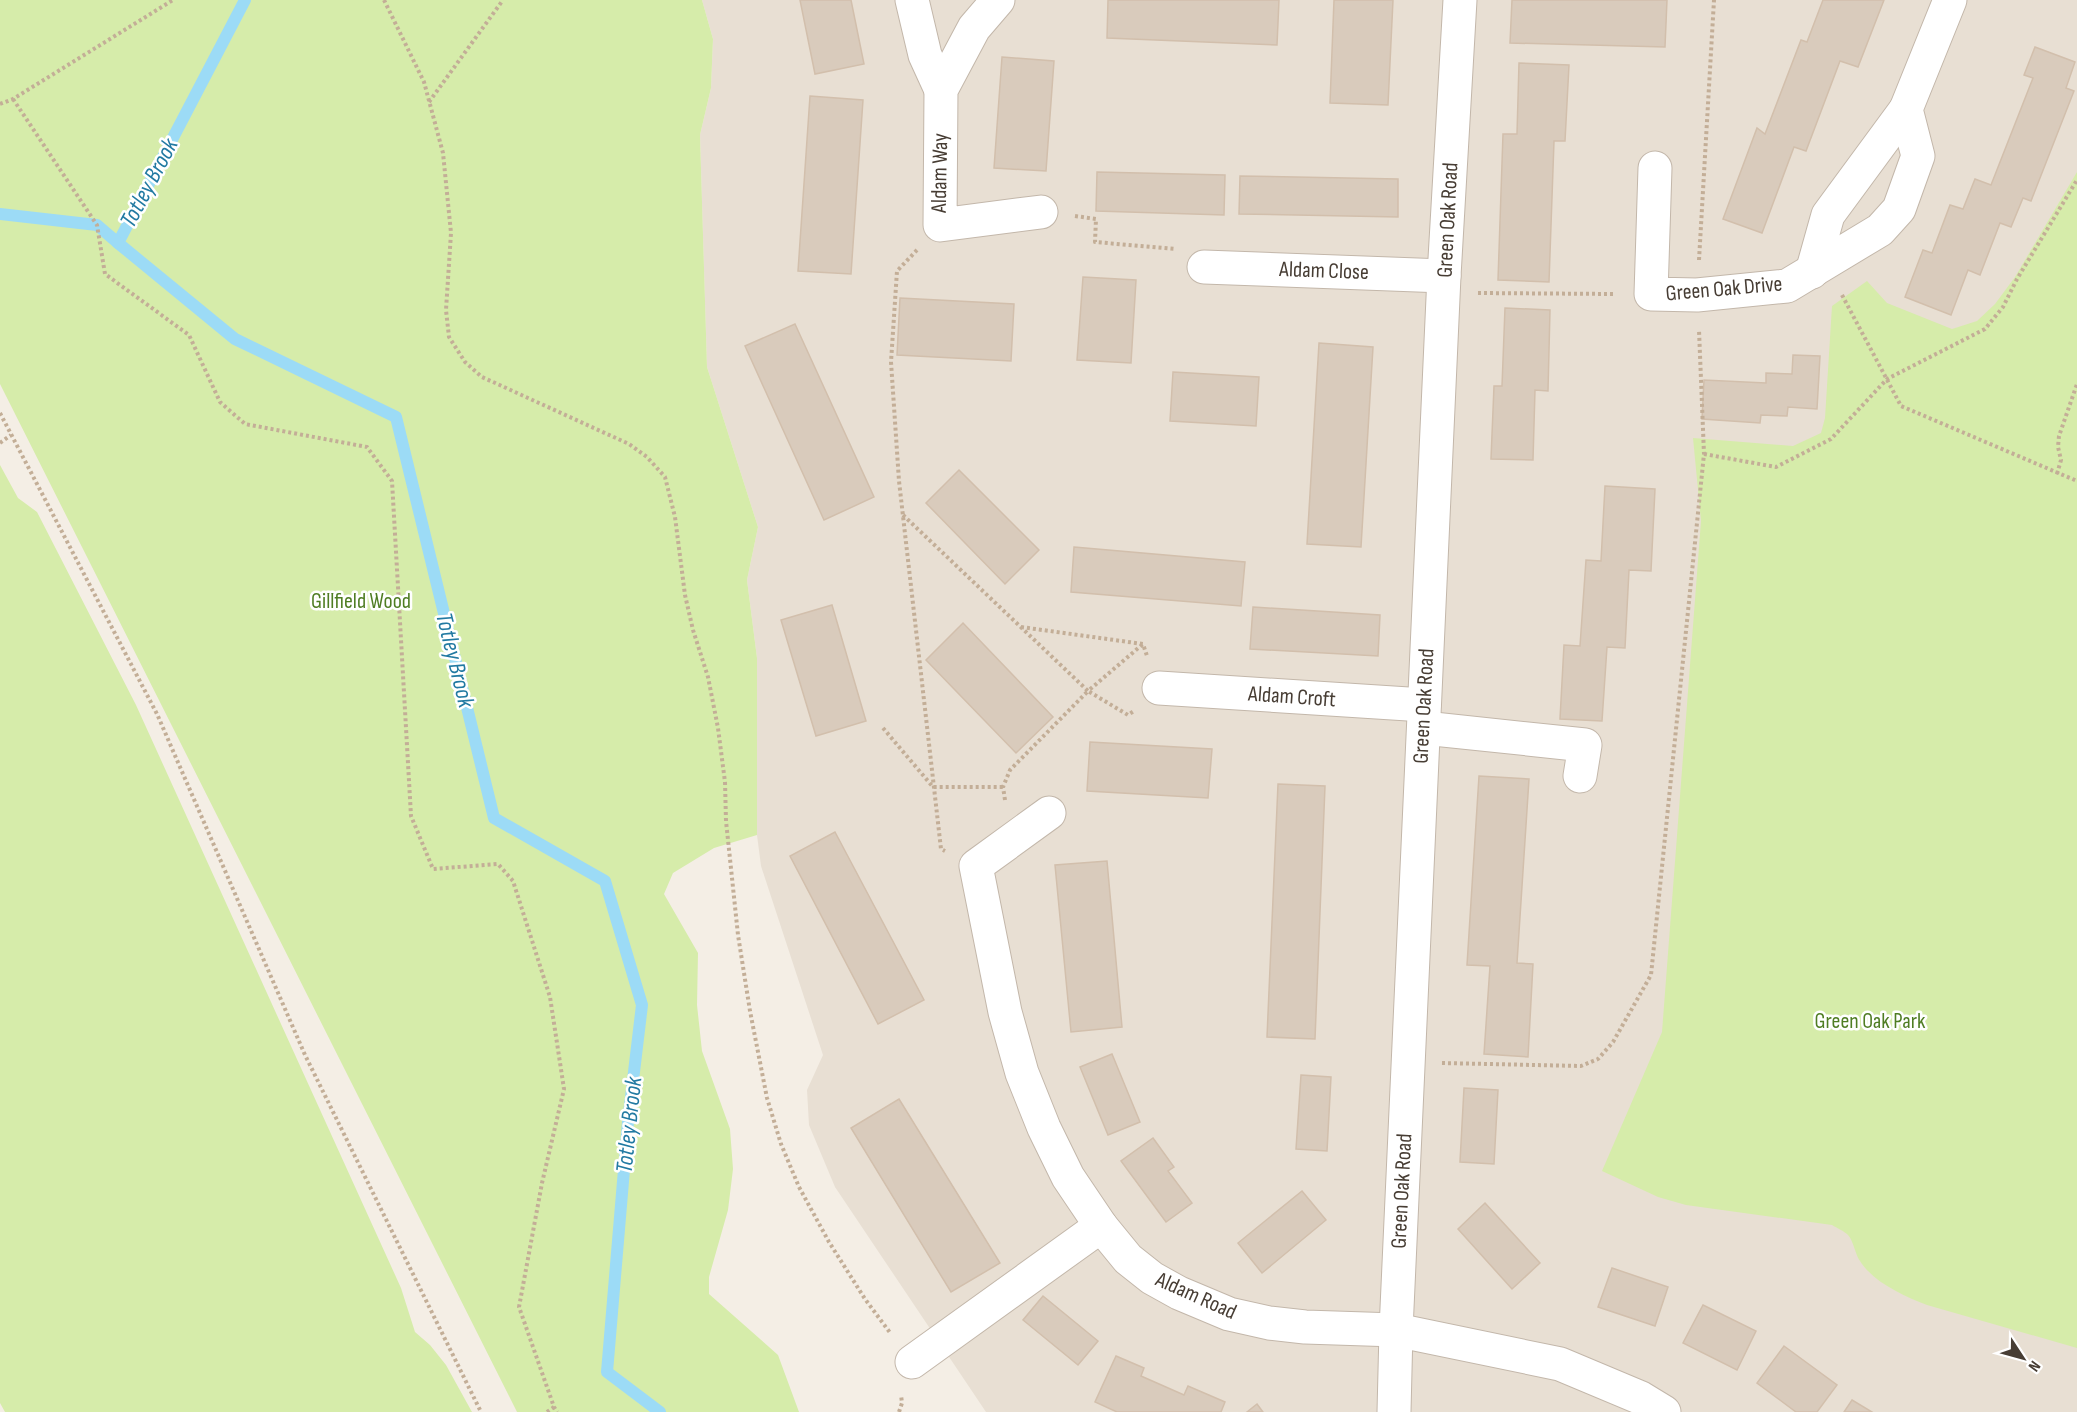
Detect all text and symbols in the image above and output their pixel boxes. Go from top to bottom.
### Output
street label: Aldam Way [926,132,954,214]
water label: Totley Brook [114,133,185,232]
street label: Green Oak Road [1432,162,1464,278]
street label: Aldam Close [1278,256,1369,286]
street label: Green Oak Drive [1665,270,1783,308]
park label: Gillfield Wood [311,588,411,615]
water label: Totley Brook [429,610,481,711]
street label: Green Oak Road [1408,648,1440,764]
street label: Aldam Croft [1246,680,1337,714]
park label: Green Oak Park [1815,1008,1926,1035]
water label: Totley Brook [610,1074,649,1175]
street label: Green Oak Road [1386,1133,1418,1249]
street label: Aldam Road [1150,1266,1241,1326]
north arrow [1993,1328,2053,1388]
text: N [2024,1357,2044,1375]

